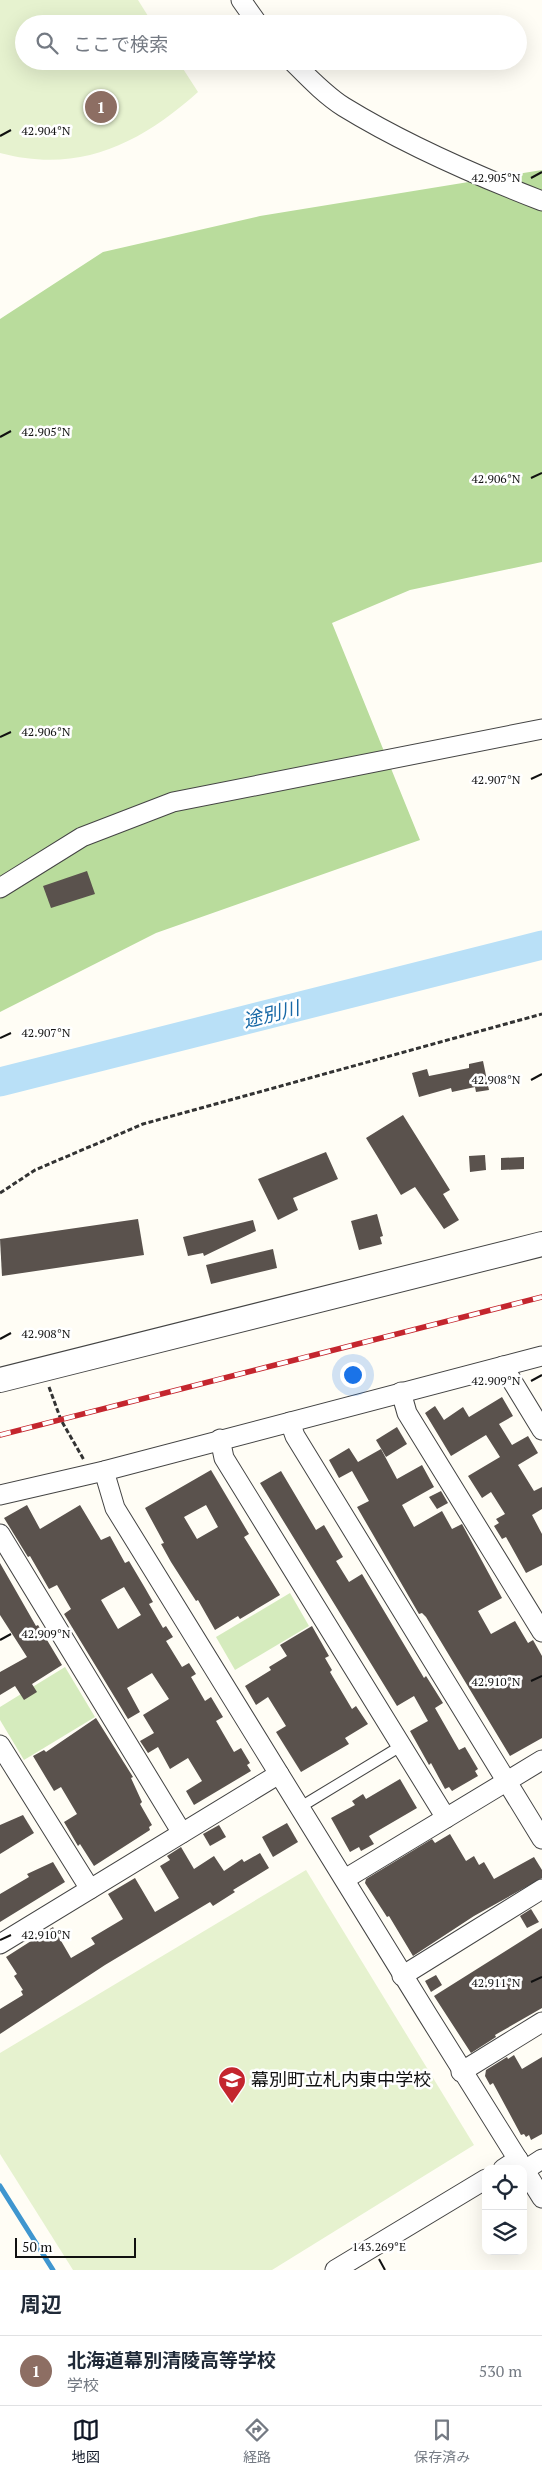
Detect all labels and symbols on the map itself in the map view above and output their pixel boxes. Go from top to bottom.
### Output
pin: 1 [85,88,117,126]
text: 42.904°N [21,123,71,138]
text: 42.905°N [471,170,521,185]
text: 42.905°N [21,424,71,439]
text: 42.906°N [471,471,521,486]
text: 42.906°N [21,724,71,739]
text: 42.907°N [471,772,521,787]
water label: 途別川 [240,994,303,1033]
text: 42.907°N [21,1025,71,1040]
text: 42.908°N [471,1072,521,1087]
text: 42.908°N [21,1326,71,1341]
your location [340,1362,366,1388]
text: 42.909°N [471,1373,521,1388]
text: 42.909°N [21,1626,71,1641]
text: 42.910°N [471,1674,521,1689]
text: 42.910°N [21,1927,71,1942]
text: 42.911°N [471,1975,521,1990]
school or university icon: 幕別町立札内東中学校 [217,2065,247,2104]
place label: 幕別町立札内東中学校 [251,2067,431,2091]
scale bar [15,2235,136,2258]
text: 143.269°E [352,2239,406,2254]

